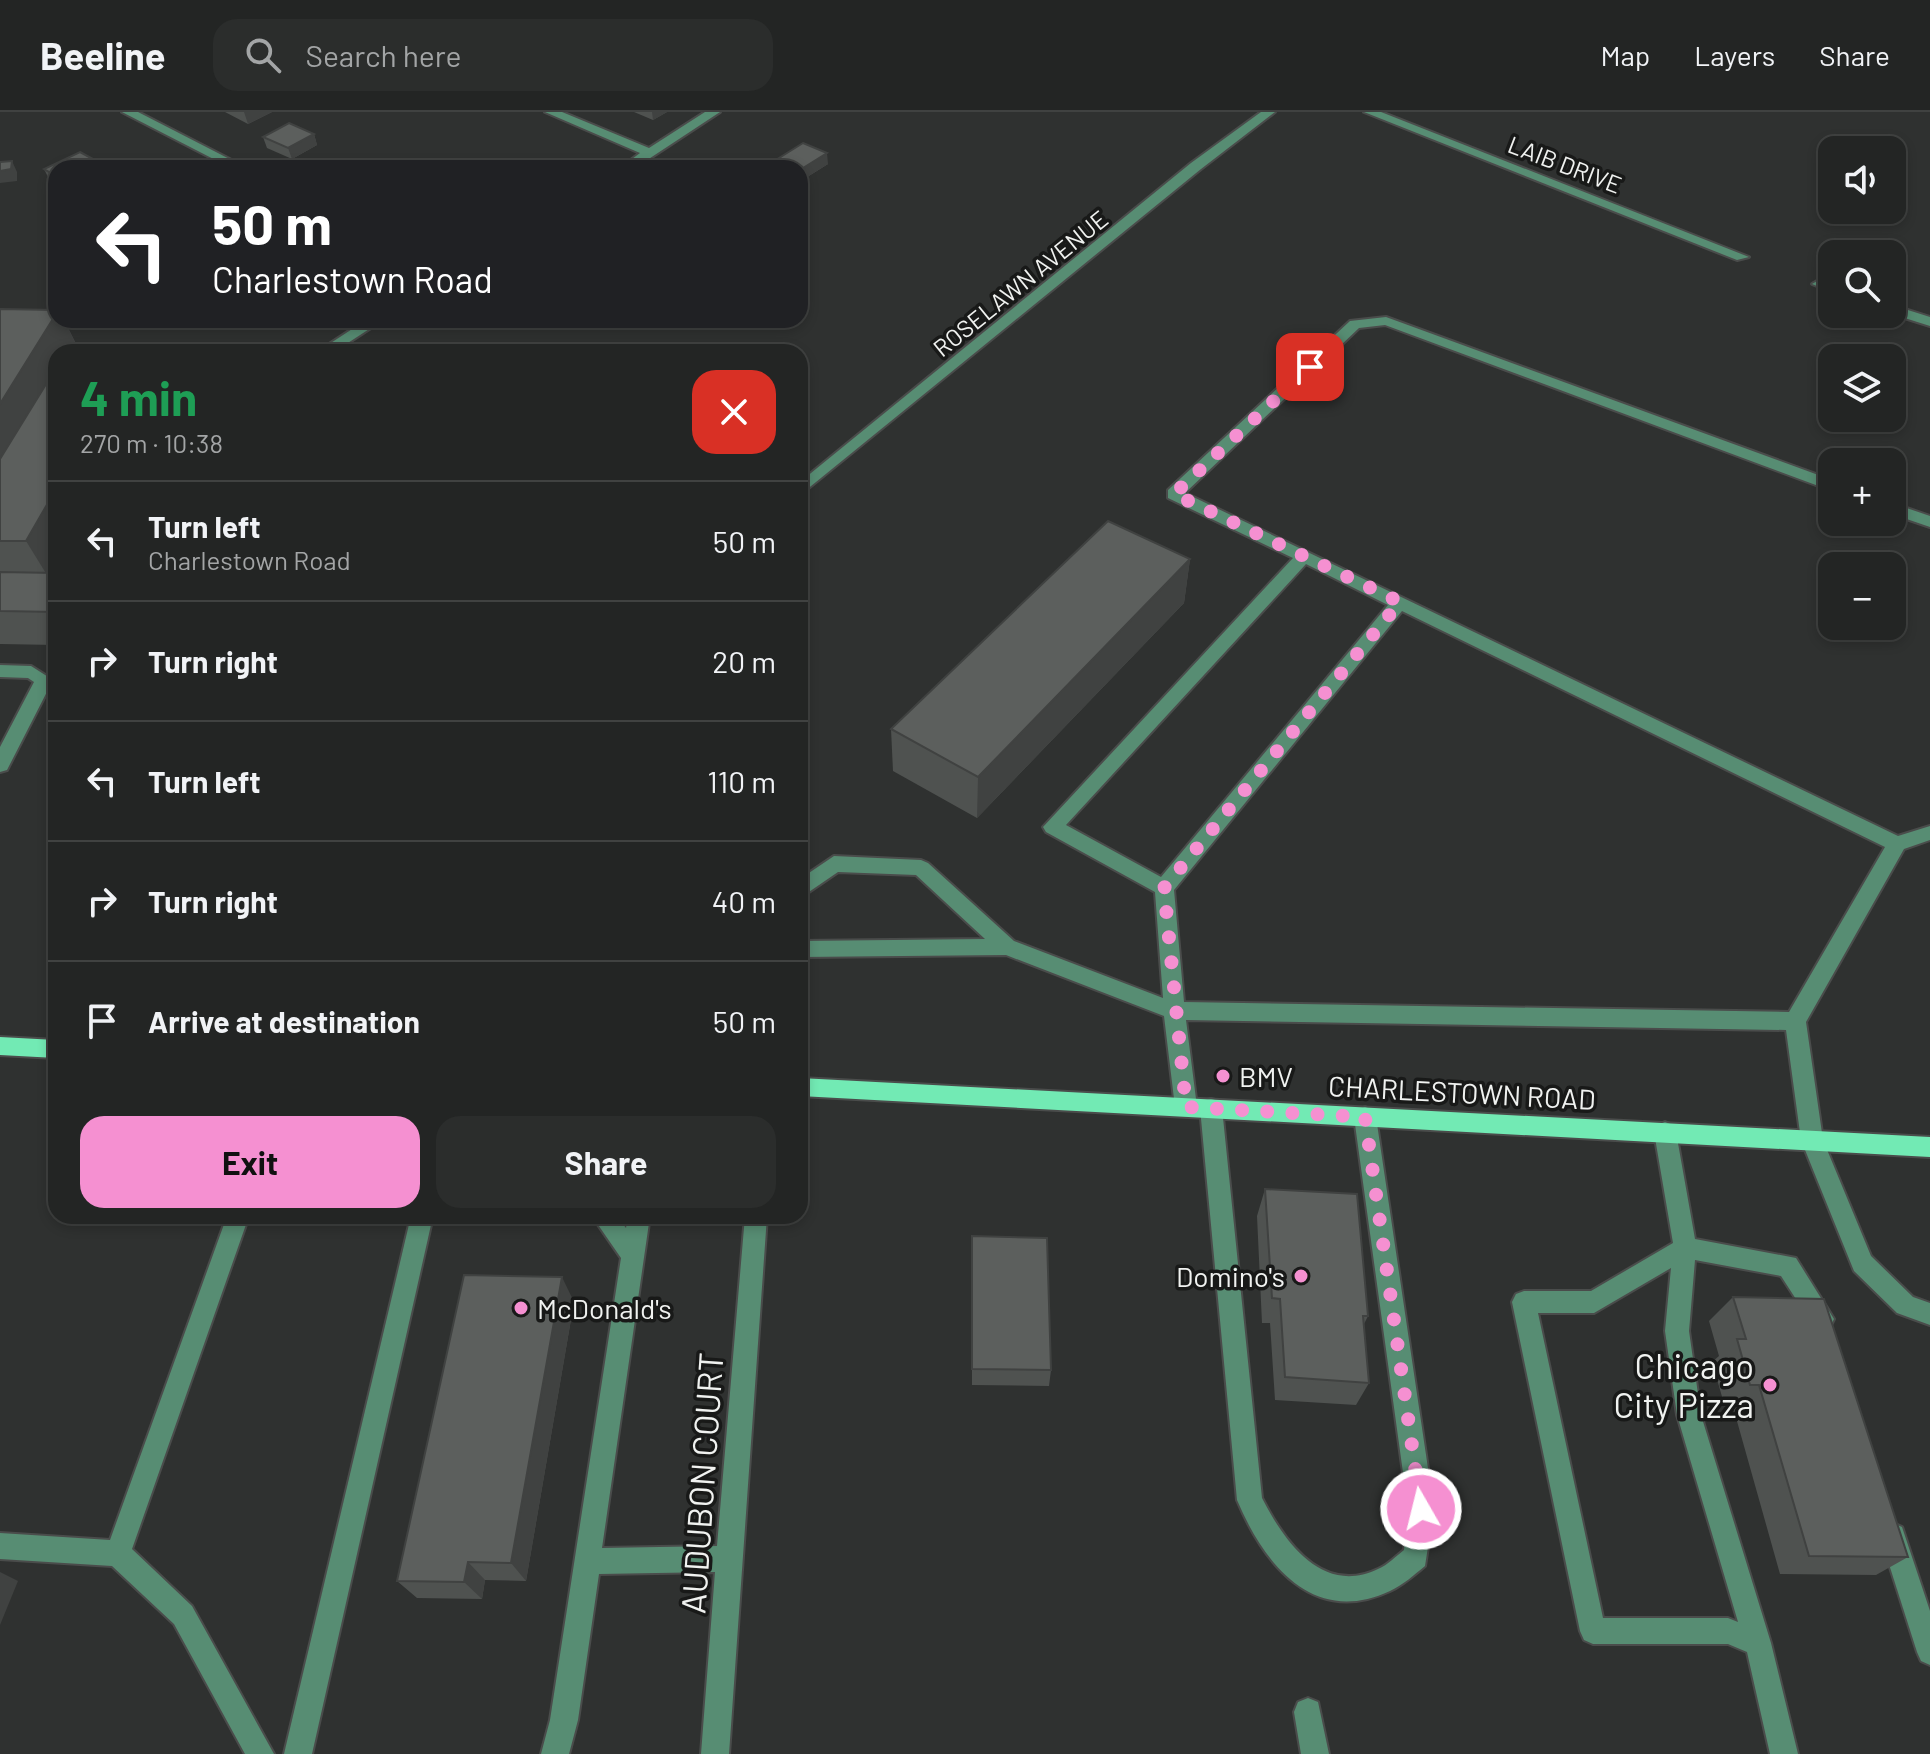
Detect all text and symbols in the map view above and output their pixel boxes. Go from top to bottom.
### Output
search box [213,19,773,91]
text: Beeline [40,32,165,78]
icon: search [241,33,285,77]
text: Search here [305,37,461,73]
text: Map [1600,38,1650,72]
text: Layers [1694,38,1775,72]
text: Share [1819,38,1890,72]
street label: LAIB DRIVE [1504,129,1626,199]
map controls [1818,136,1906,640]
button: sound [1818,136,1906,224]
text: 50 m [212,189,332,256]
icon: left [80,192,184,296]
street label: ROSELAWN AVENUE [927,204,1113,362]
button: search [1818,240,1906,328]
text: Charlestown Road [212,257,493,300]
pin [1276,333,1344,401]
button: layers [1818,344,1906,432]
icon: arrive [1288,345,1332,389]
text: 4 min [80,368,197,426]
button: close [692,370,776,454]
text: 270 m · 10:38 [80,427,223,458]
button: + [1818,448,1906,536]
text: Turn left [148,508,261,544]
icon: left [80,519,124,563]
text: 50 m [713,523,776,559]
text: Charlestown Road [148,544,351,575]
button: − [1818,552,1906,640]
icon: right [80,639,124,683]
text: Turn right [148,643,278,679]
text: 20 m [712,643,776,679]
icon: left [80,759,124,803]
text: Turn left [148,763,261,799]
text: 110 m [707,763,776,799]
icon: right [80,879,124,923]
text: Turn right [148,883,278,919]
text: 40 m [712,883,776,919]
icon: arrive [80,999,124,1043]
text: Arrive at destination [148,1003,420,1039]
text: 50 m [713,1003,776,1039]
place label: BMV [1239,1059,1293,1093]
marker: BMV [1214,1067,1232,1085]
street label: CHARLESTOWN ROAD [1327,1068,1597,1116]
button: Exit [80,1116,420,1208]
button: Share [436,1116,776,1208]
place label: Domino's [1176,1259,1285,1293]
marker: Domino's [1292,1267,1310,1285]
place label: McDonald's [537,1291,672,1325]
marker: McDonald's [512,1299,530,1317]
place label: Chicago City Pizza [1613,1345,1754,1425]
street label: AUDUBON COURT [671,1351,731,1615]
marker: Chicago City Pizza [1761,1376,1779,1394]
position arrow [1379,1467,1463,1551]

